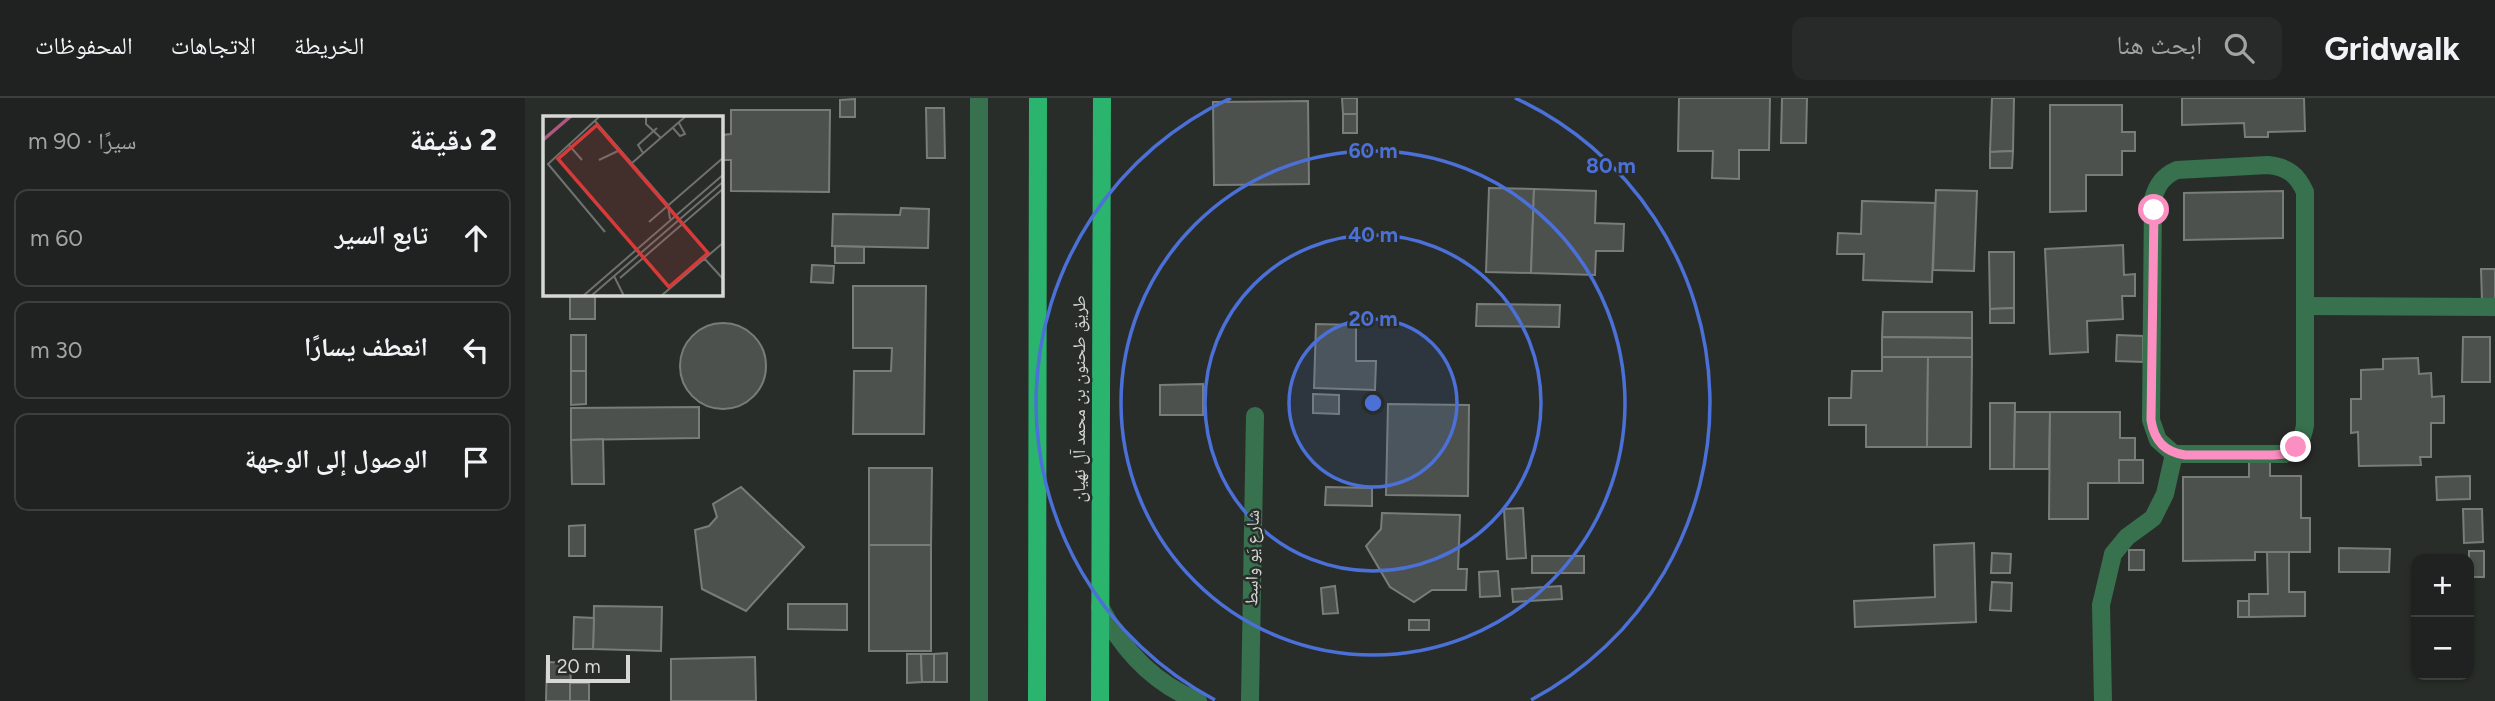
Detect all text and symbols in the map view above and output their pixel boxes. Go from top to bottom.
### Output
search box [1792,17,2282,80]
text: ابحث هنا [2117,29,2202,61]
icon: search [2220,29,2258,67]
text: Gridwalk [2324,29,2460,68]
text: المحفوظات [35,31,133,60]
text: الاتجاهات [171,31,256,60]
text: الخريطة [294,31,365,60]
inset map [543,116,723,296]
text: 2 دقيقة [409,121,497,158]
text: سيرًا · 90 m [28,127,136,155]
text: 60 m [1348,138,1398,163]
text: 80 m [1586,153,1636,178]
route start [2138,194,2169,225]
text: تابع السير [335,219,428,251]
icon: ahead [457,219,495,257]
text: 40 m [1348,222,1398,247]
text: 60 m [30,224,83,252]
street label: طريق طحنون بن محمد آل نهيان [1068,295,1090,503]
text: 20 m [1348,306,1398,331]
text: انعطف يسارًا [304,331,428,363]
icon: left [457,331,495,369]
text: 30 m [30,336,83,364]
centre of rings [1361,391,1385,415]
route end [2280,431,2311,462]
text: الوصول إلى الوجهة [245,443,428,475]
icon: arrive [457,443,495,481]
street label: شارع يَو واسِط [1240,510,1264,606]
map controls [2411,554,2474,680]
button: + [2411,554,2474,617]
button: − [2411,617,2474,680]
scale bar [546,652,630,684]
text: 20 m [557,655,601,678]

